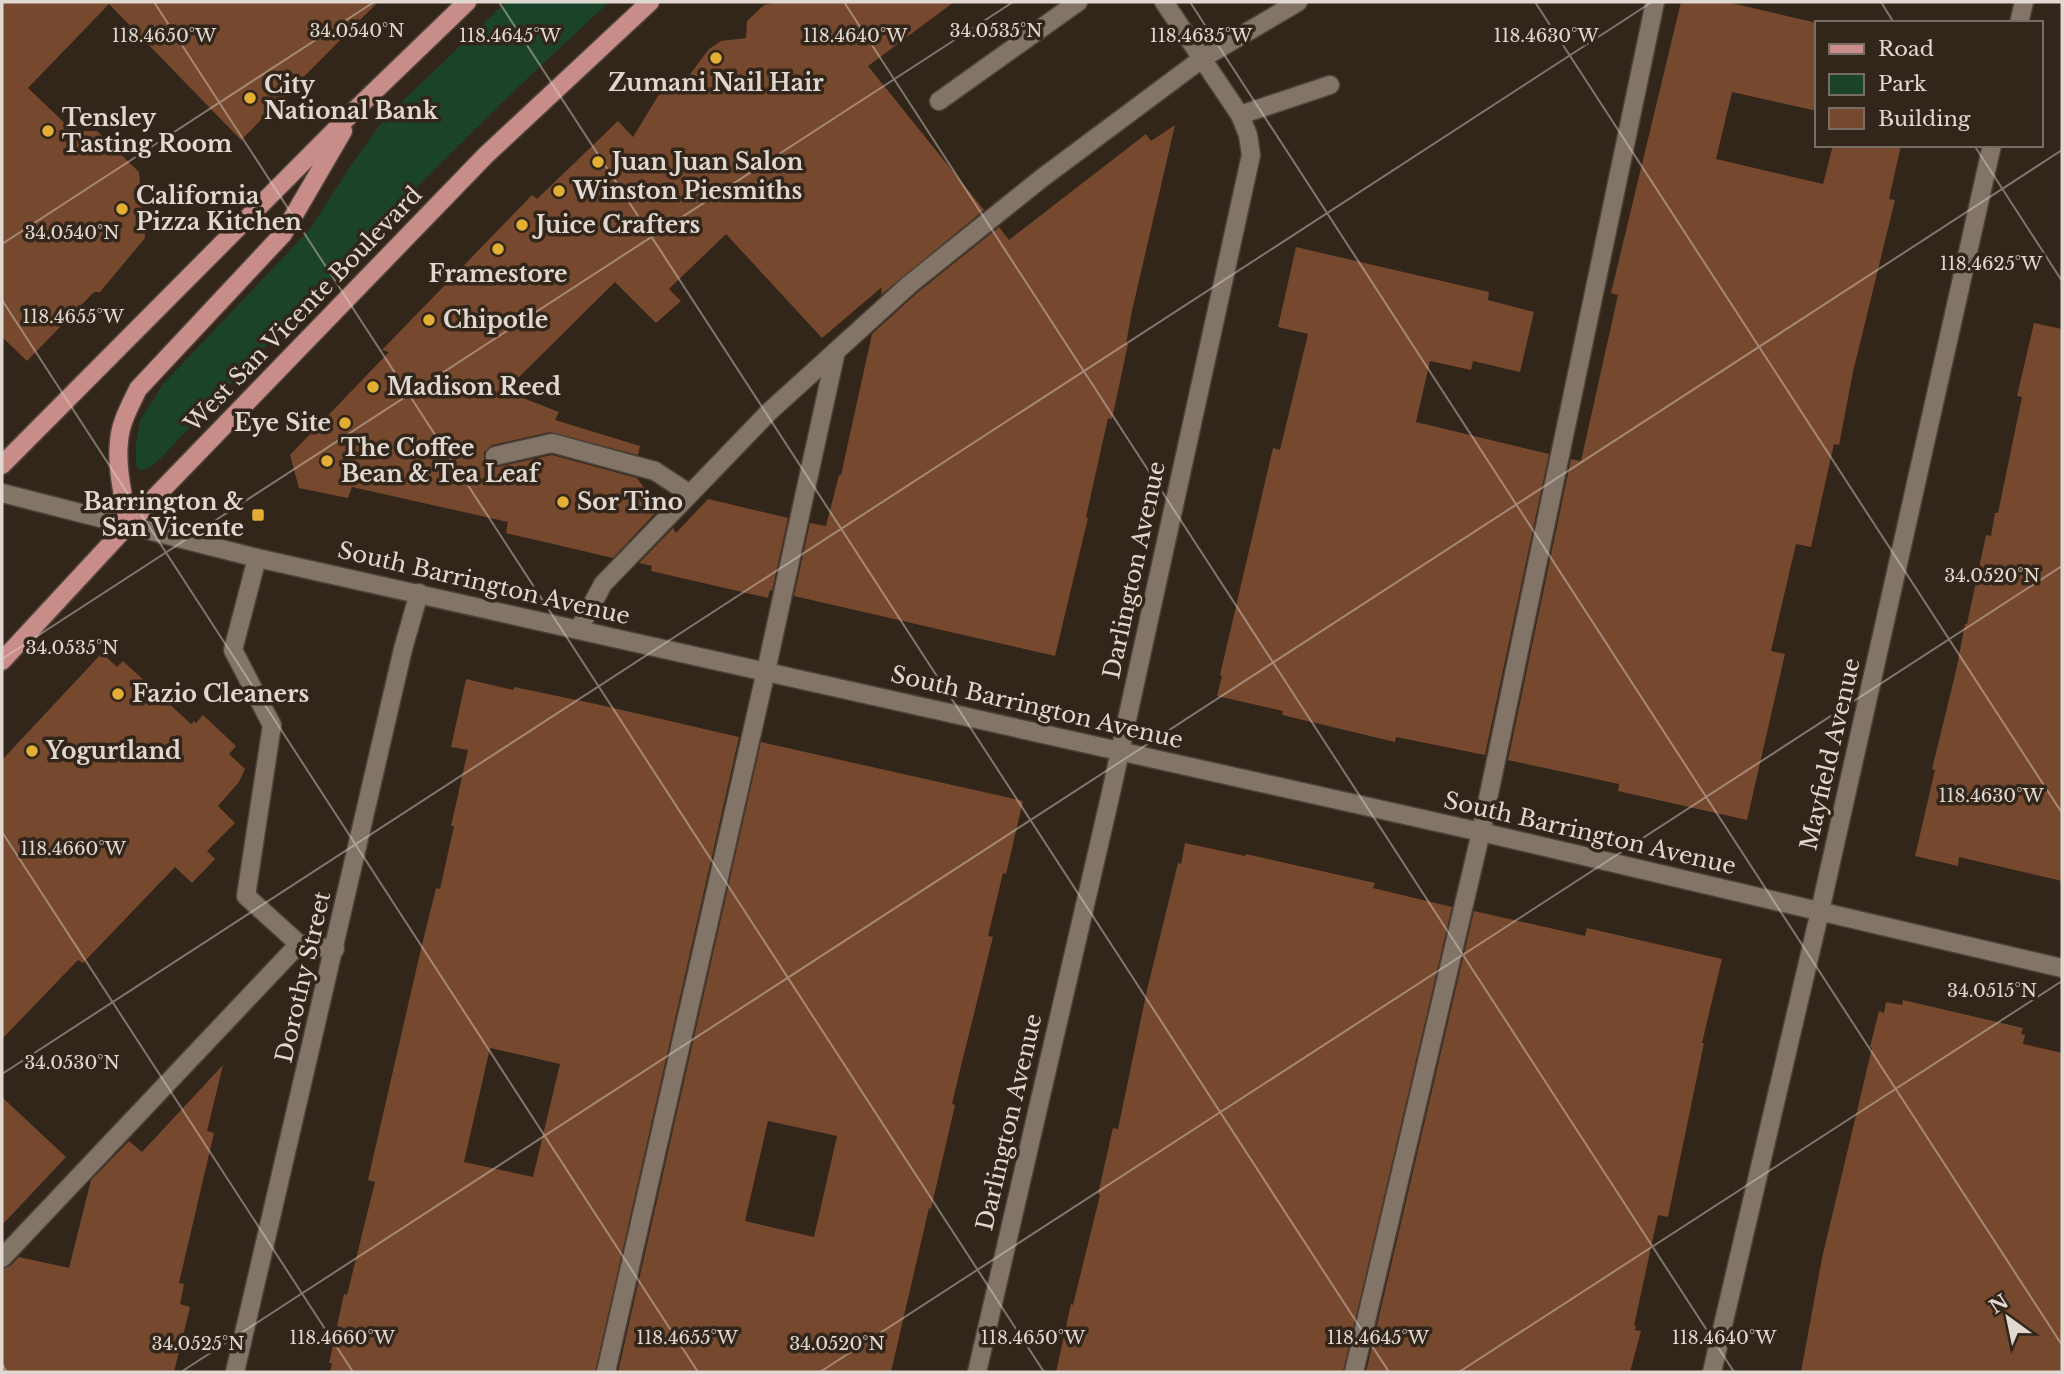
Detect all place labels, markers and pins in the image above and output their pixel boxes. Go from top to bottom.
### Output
marker: Zumani Nail Hair [708,50,724,66]
place label: Zumani Nail Hair [608,69,824,97]
place label: City National Bank [264,71,439,125]
marker: City National Bank [242,90,258,106]
place label: Tensley Tasting Room [62,104,233,158]
marker: Tensley Tasting Room [40,123,56,139]
place label: Juan Juan Salon [608,148,803,176]
marker: Juan Juan Salon [590,154,606,170]
place label: Winston Piesmiths [572,177,802,205]
place label: California Pizza Kitchen [136,182,302,236]
marker: Winston Piesmiths [551,183,567,199]
marker: California Pizza Kitchen [114,201,130,217]
place label: Juice Crafters [532,211,700,239]
marker: Juice Crafters [514,217,530,233]
marker: Framestore [490,241,506,257]
place label: Framestore [429,260,567,288]
place label: Chipotle [443,306,548,334]
marker: Chipotle [421,312,437,328]
place label: Madison Reed [387,373,561,401]
marker: Madison Reed [365,379,381,395]
place label: Eye Site [234,409,331,437]
marker: Eye Site [337,415,353,431]
place label: The Coffee Bean & Tea Leaf [341,434,542,488]
marker: The Coffee Bean & Tea Leaf [319,453,335,469]
place label: Barrington & San Vicente [83,488,244,542]
place label: Sor Tino [577,488,683,516]
marker: Sor Tino [555,494,571,510]
marker: Barrington & San Vicente [250,507,266,523]
place label: Fazio Cleaners [132,680,309,708]
marker: Fazio Cleaners [110,686,126,702]
place label: Yogurtland [45,737,181,765]
marker: Yogurtland [24,743,40,759]

